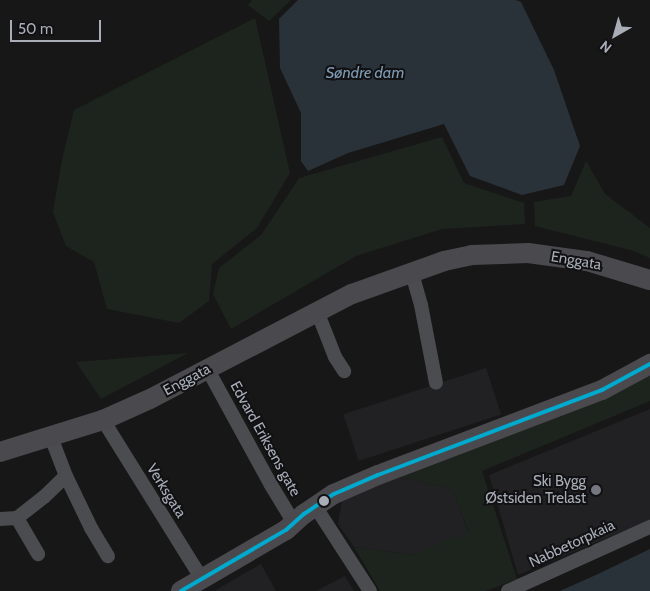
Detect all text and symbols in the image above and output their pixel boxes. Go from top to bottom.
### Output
scale bar [12,10,104,42]
north arrow [590,10,640,60]
text: 50 m [18,20,53,38]
text: N [596,37,615,57]
water label: Søndre dam [326,63,404,83]
street label: Enggata [549,248,603,274]
street label: Enggata [160,360,214,400]
street label: Edvard Eriksens gate [226,378,304,500]
street label: Verksgata [142,461,190,521]
place label: Ski Bygg Østsiden Trelast [485,472,586,507]
marker: Ski Bygg Østsiden Trelast [590,484,602,496]
unlabelled marker [319,496,329,506]
street label: Nabbetorpkaia [526,516,618,572]

